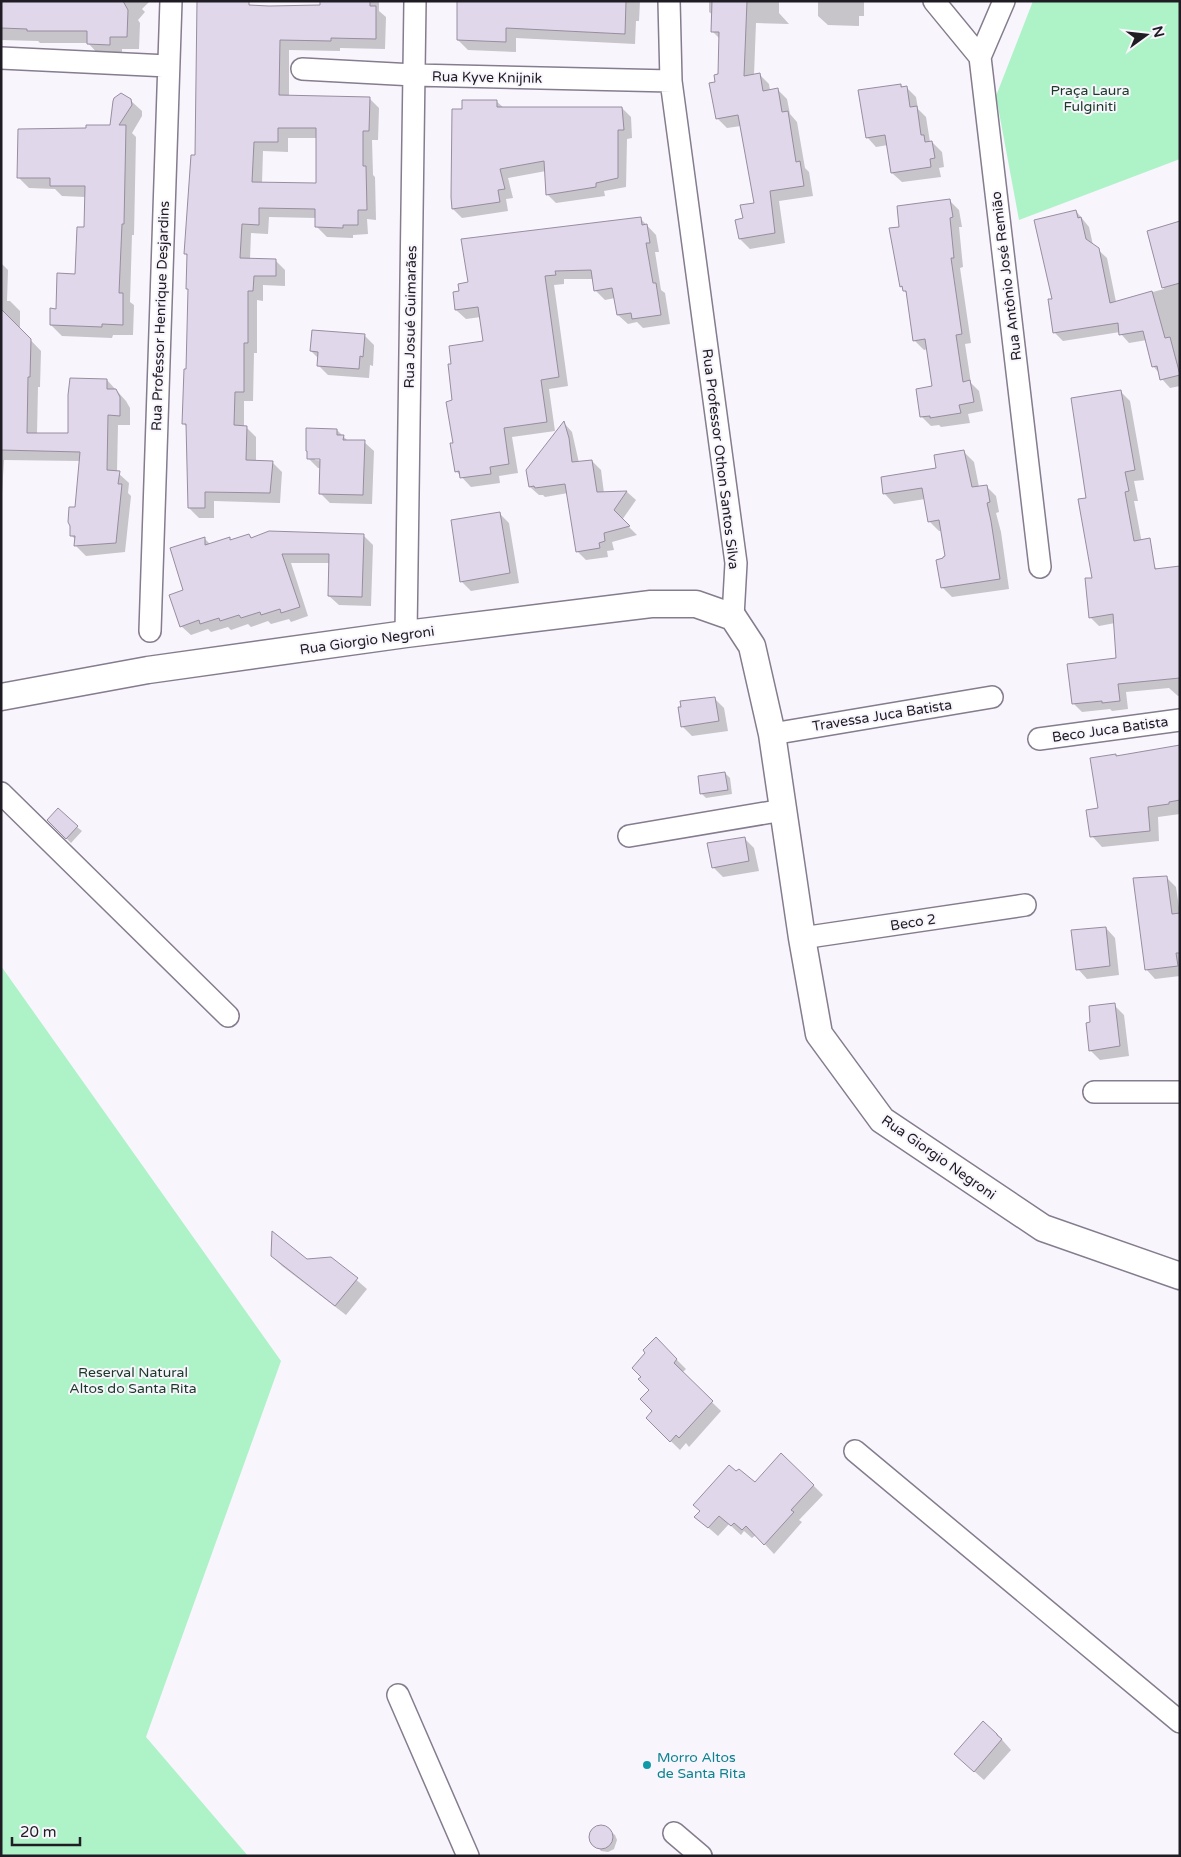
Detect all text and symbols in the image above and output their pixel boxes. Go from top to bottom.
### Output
north arrow [1121,10,1171,60]
text: N [1148,24,1168,39]
street label: Rua Kyve Knijnik [432,68,543,87]
park label: Praça Laura Fulginiti [1050,82,1130,115]
street label: Rua Antônio José Remião [988,190,1025,362]
street label: Rua Professor Henrique Desjardins [148,200,173,431]
street label: Rua Josué Guimarães [401,245,420,389]
street label: Rua Professor Othon Santos Silva [699,348,742,570]
street label: Rua Giorgio Negroni [299,623,435,658]
street label: Travessa Juca Batista [811,696,953,735]
street label: Beco Juca Batista [1051,713,1169,746]
street label: Beco 2 [889,911,937,934]
street label: Rua Giorgio Negroni [878,1112,999,1203]
park label: Reserval Natural Altos do Santa Rita [69,1364,197,1397]
place label: Morro Altos de Santa Rita [657,1749,746,1782]
marker: Morro Altos de Santa Rita [641,1759,653,1771]
scale bar [12,1814,80,1846]
text: 20 m [20,1823,57,1841]

